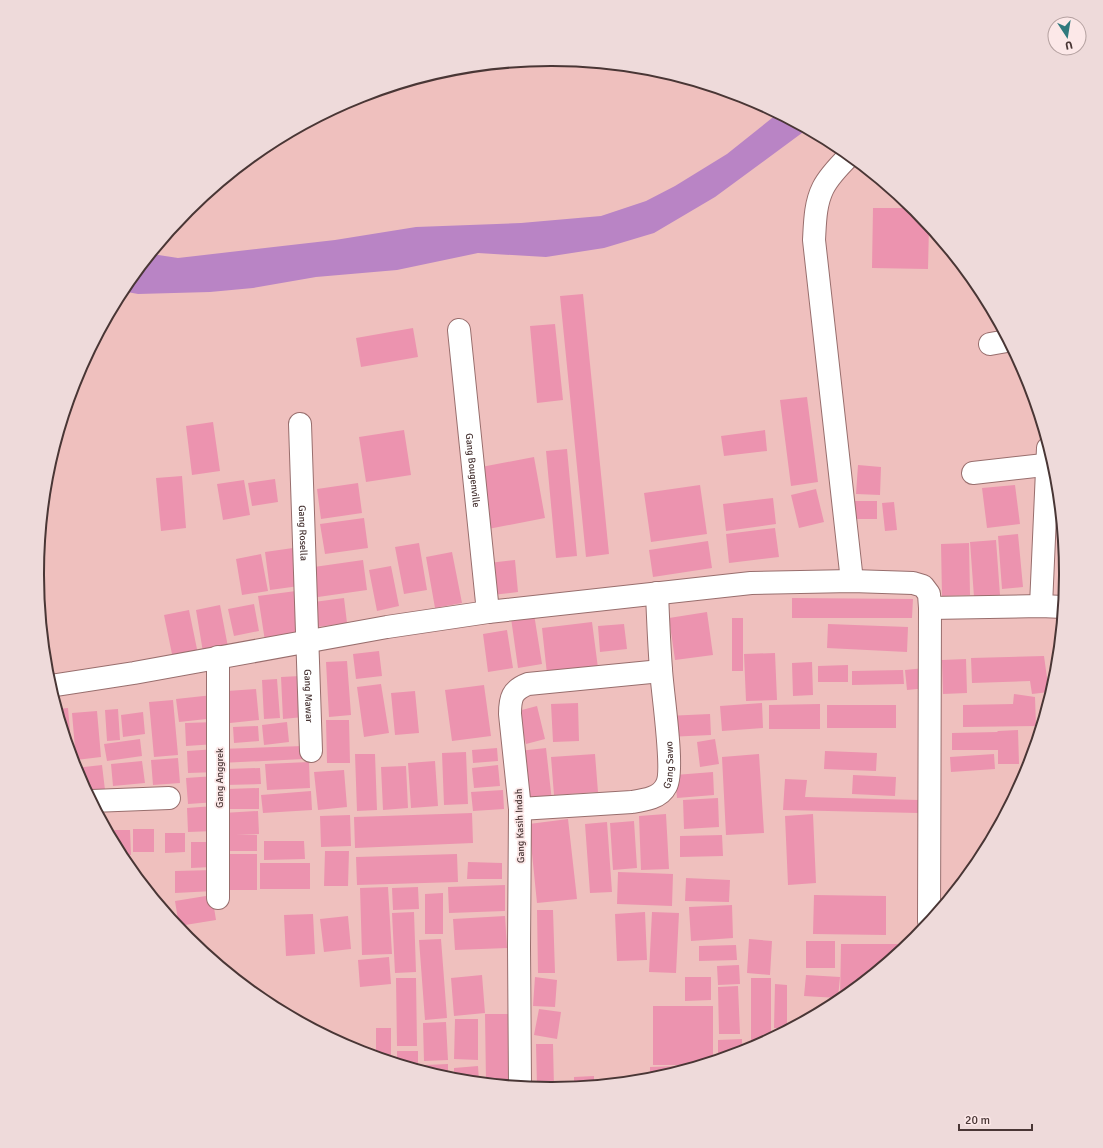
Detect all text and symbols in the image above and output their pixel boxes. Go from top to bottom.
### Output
north arrow [1047,16,1087,56]
text: U [1064,38,1074,52]
street label: Gang Bougenville [463,433,482,508]
street label: Gang Rosella [296,505,310,561]
street label: Gang Mawar [301,669,315,723]
street label: Gang Sawo [661,741,676,791]
street label: Gang Anggrek [214,748,226,808]
street label: Gang Kasih Indah [513,789,527,863]
scale bar [959,1106,1032,1132]
text: 20 m [965,1113,990,1128]

